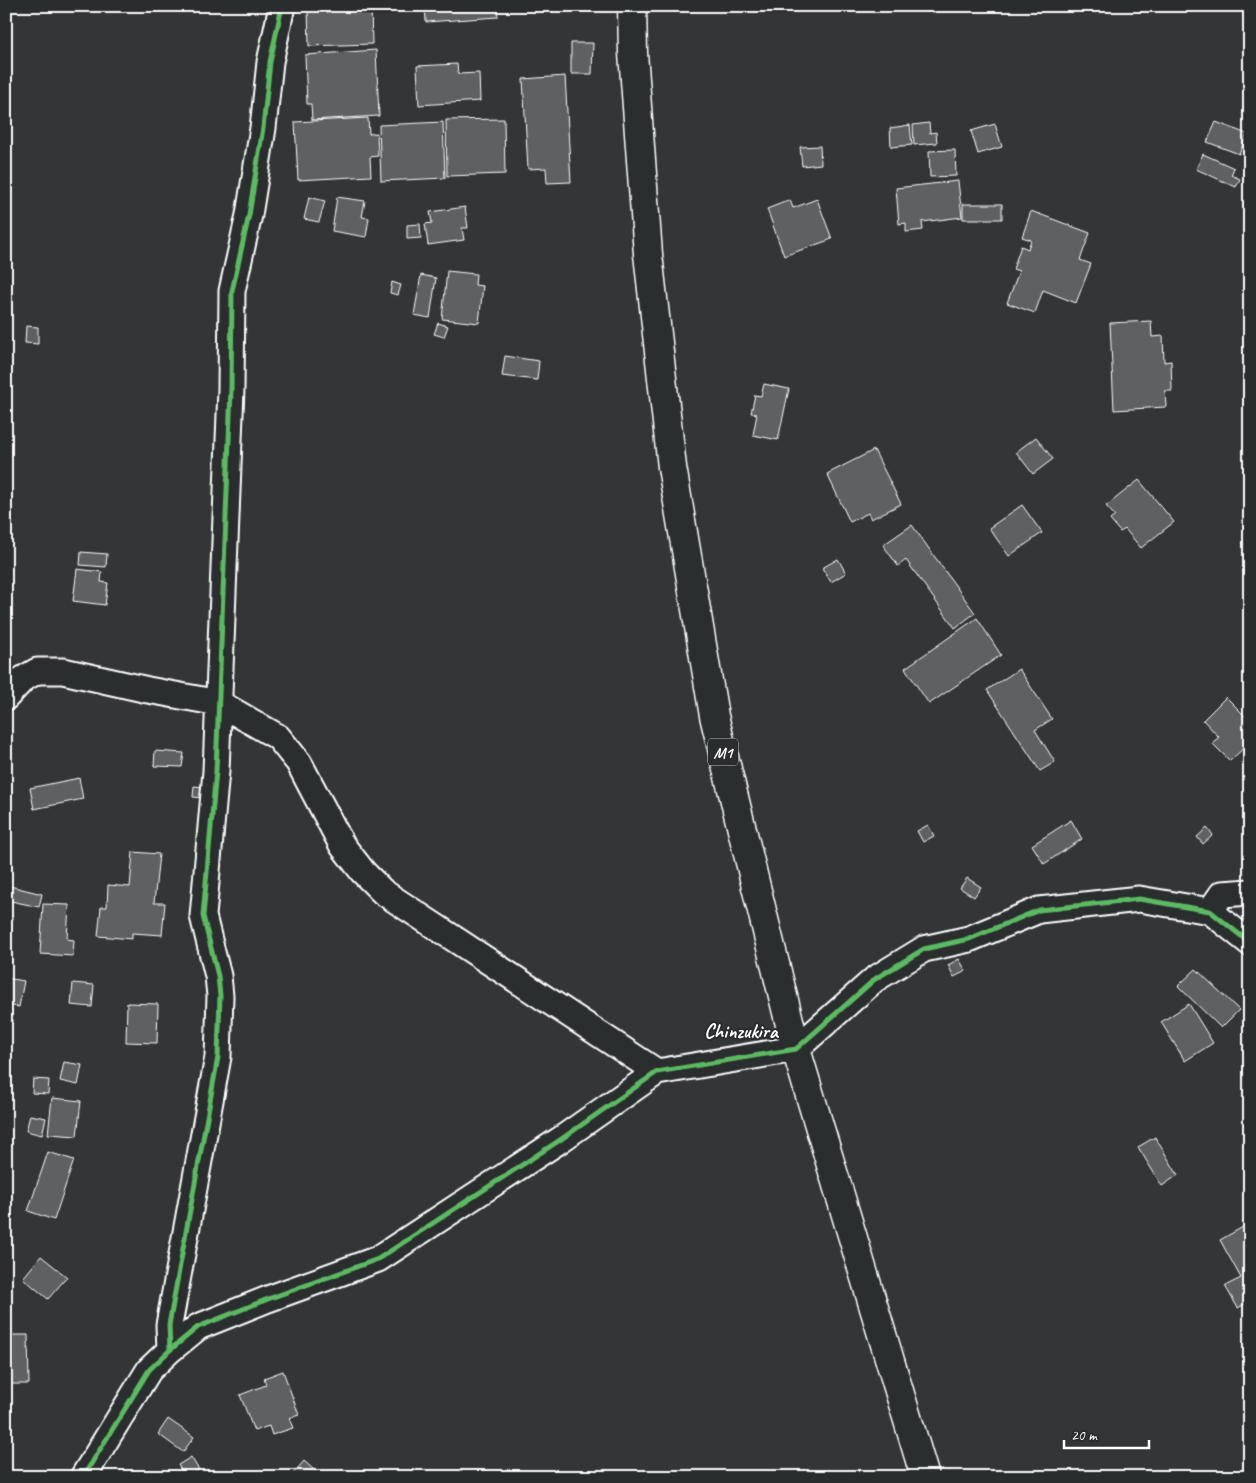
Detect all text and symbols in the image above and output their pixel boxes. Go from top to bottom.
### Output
road number: M1 [708,739,738,766]
district label: Chinzukira [704,1019,780,1044]
scale bar [1064,1418,1148,1450]
text: 20 m [1071,1426,1098,1445]

